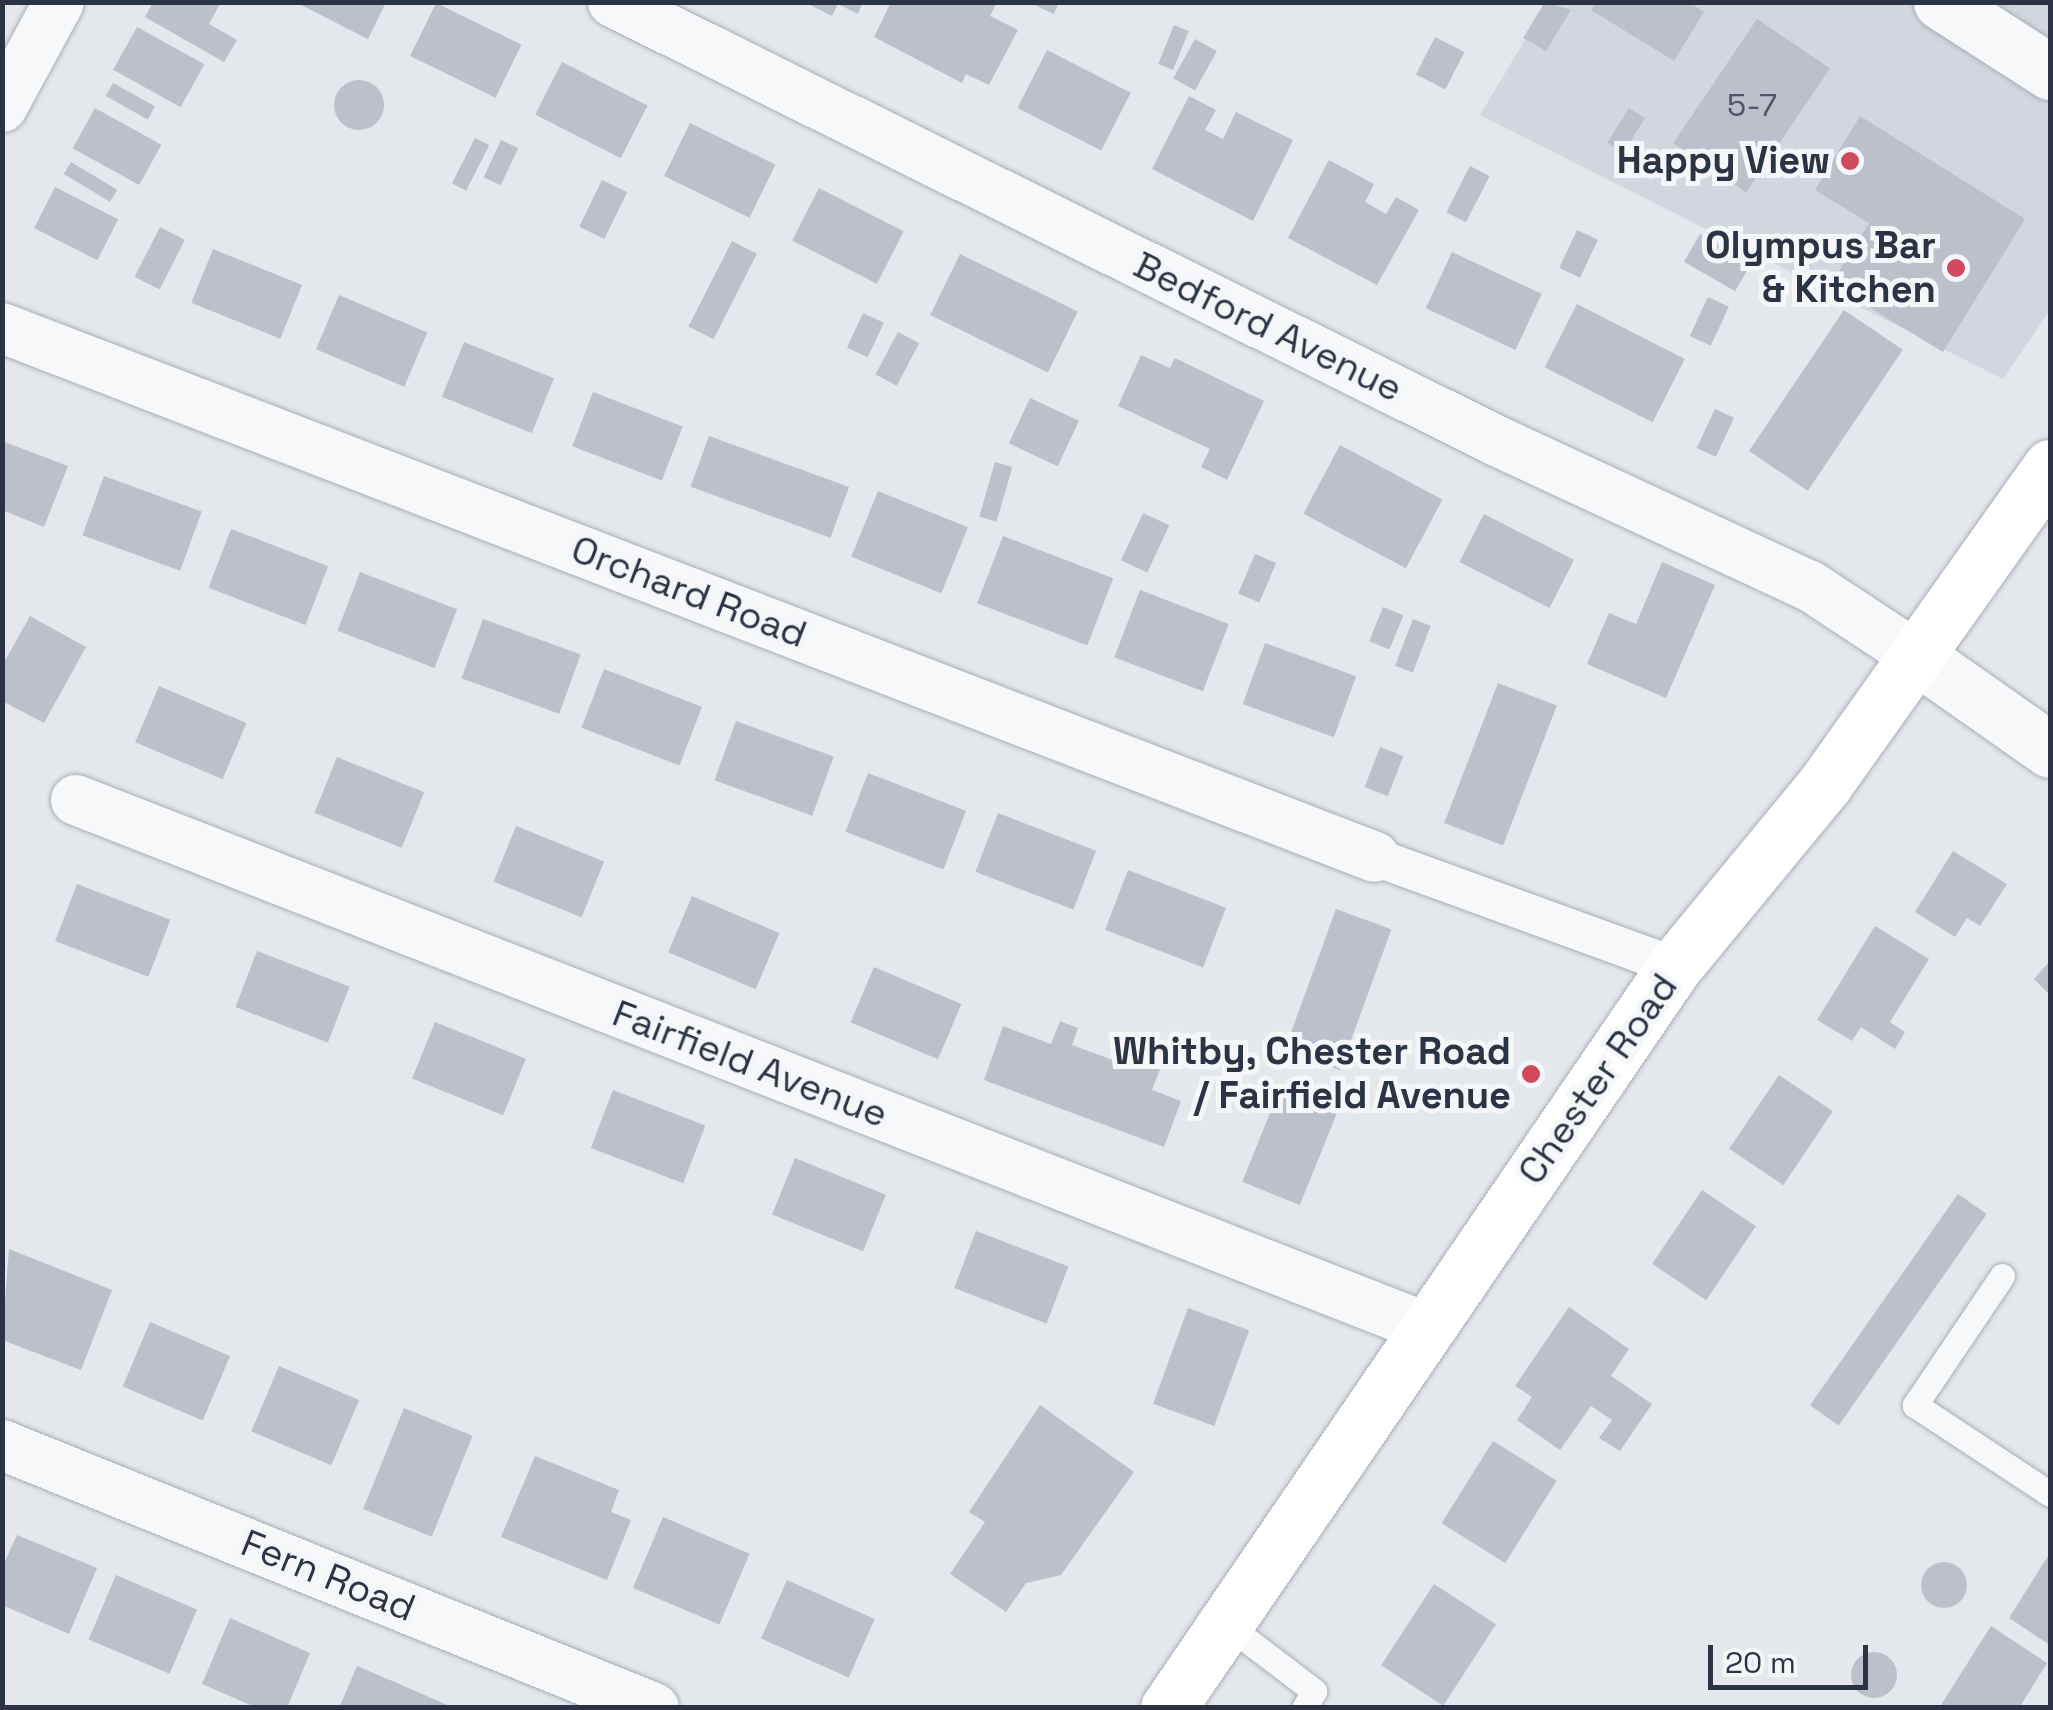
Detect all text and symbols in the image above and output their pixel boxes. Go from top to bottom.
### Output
house number: 5-7 [1727,86,1777,124]
place label: Happy View [1616,138,1830,184]
marker: Happy View [1839,150,1861,172]
place label: Olympus Bar & Kitchen [1705,223,1936,312]
street label: Bedford Avenue [1126,242,1410,412]
marker: Olympus Bar & Kitchen [1945,257,1967,279]
street label: Orchard Road [565,526,813,658]
street label: Chester Road [1509,965,1687,1193]
street label: Fairfield Avenue [606,991,894,1137]
place label: Whitby, Chester Road / Fairfield Avenue [1112,1029,1511,1118]
marker: Whitby, Chester Road / Fairfield Avenue [1520,1063,1542,1085]
street label: Fern Road [234,1521,422,1631]
scale bar [1713,1625,1873,1687]
text: 20 m [1725,1643,1796,1682]

